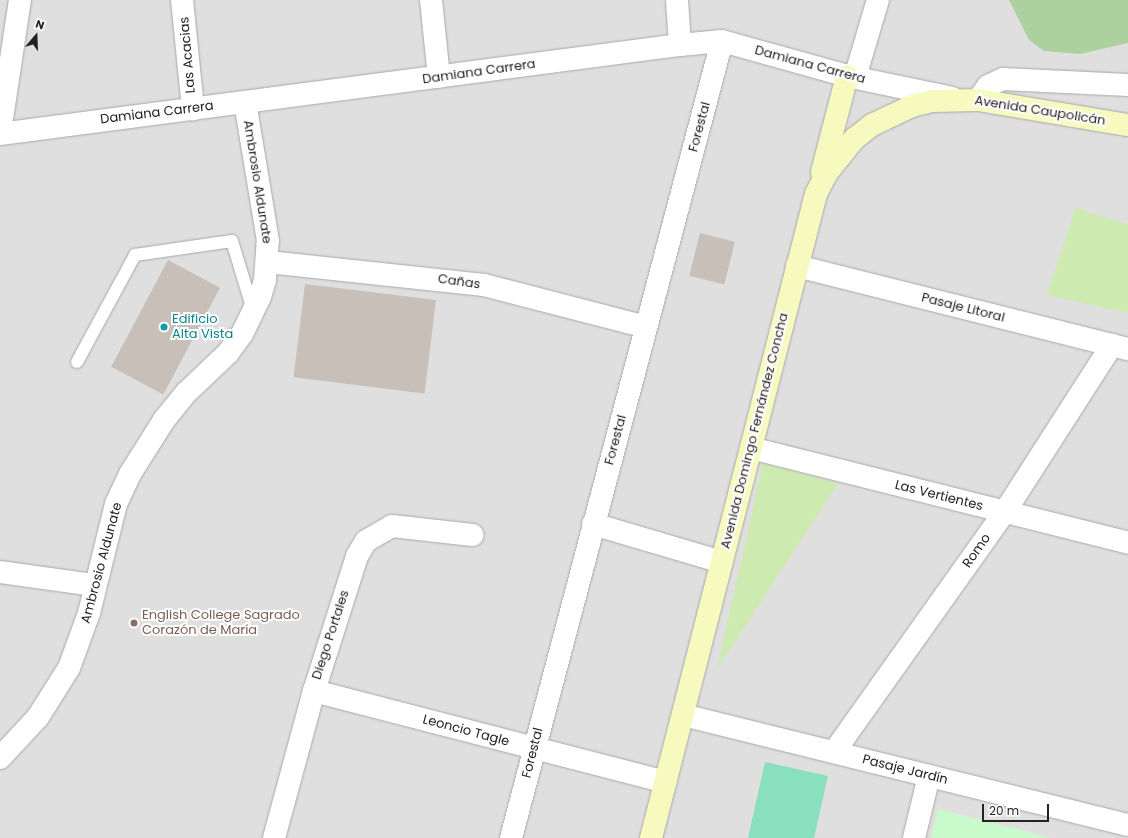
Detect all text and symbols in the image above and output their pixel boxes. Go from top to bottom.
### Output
north arrow [16,16,56,56]
text: N [33,16,46,34]
street label: Las Acacias [177,16,199,94]
street label: Damiana Carrera [753,43,867,87]
street label: Damiana Carrera [421,56,537,88]
street label: Avenida Caupolicán [973,93,1107,129]
street label: Damiana Carrera [99,98,215,128]
street label: Forestal [686,100,714,154]
street label: Ambrosio Aldunate [240,119,274,245]
street label: Cañas [437,271,481,293]
street label: Pasaje Litoral [920,290,1006,326]
street label: Avenida Domingo Fernández Concha [718,311,792,551]
place label: Edificio Alta Vista [172,312,233,343]
marker: Edificio Alta Vista [159,322,169,332]
street label: Forestal [602,413,630,467]
street label: Las Vertientes [893,478,985,514]
street label: Ambrosio Aldunate [78,501,126,625]
street label: Romo [960,531,994,571]
street label: Diego Portales [309,588,353,682]
place label: English College Sagrado Corazón de María [142,608,300,639]
marker: English College Sagrado Corazón de María [129,618,139,628]
street label: Leoncio Tagle [421,712,511,750]
street label: Forestal [519,726,547,780]
street label: Pasaje Jardín [861,752,949,788]
scale bar [984,796,1051,822]
text: 20 m [989,802,1019,819]

